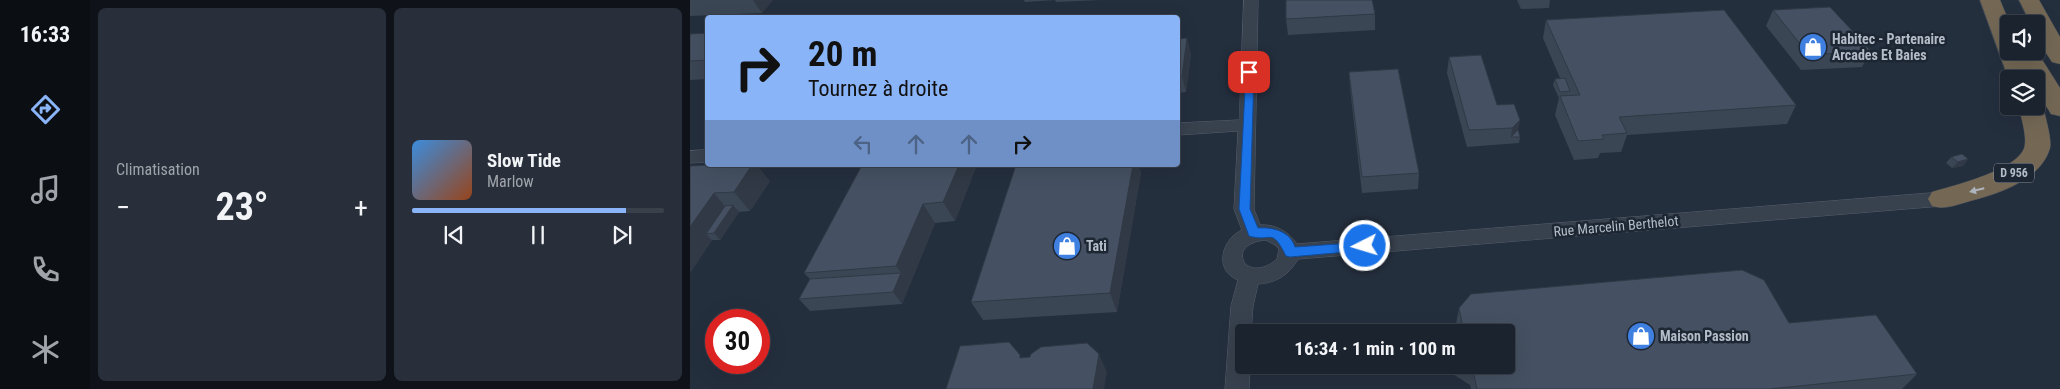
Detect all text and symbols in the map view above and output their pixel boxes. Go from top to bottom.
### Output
map controls [2000,15,2045,115]
button: sound [2000,15,2045,60]
text: 16:33 [20,22,70,47]
place label: Habitec - Partenaire Arcades Et Baies [1832,31,1946,63]
shop icon: Habitec - Partenaire Arcades Et Baies [1798,32,1828,62]
text: 20 m [808,34,877,75]
icon: right [725,35,790,100]
pin [1228,51,1270,93]
icon: arrive [1235,58,1263,86]
button: layers [2000,70,2045,115]
text: Tournez à droite [808,76,948,101]
icon: directions [28,92,63,127]
icon: left [849,130,877,158]
icon: ahead [902,130,930,158]
icon: ahead [955,130,983,158]
icon: right [1008,130,1036,158]
text: Slow Tide [487,149,561,172]
text: Climatisation [116,160,200,179]
road number: D 956 [1994,164,2034,182]
icon: music [28,172,63,207]
text: Marlow [487,172,534,191]
text: 23° [215,185,269,229]
one-way arrow [1969,186,1984,194]
text: − [116,191,130,224]
text: + [354,191,368,224]
street label: Rue Marcelin Berthelot [1553,213,1679,239]
position arrow [1338,219,1390,271]
icon: previous [440,221,468,249]
icon: pause [524,221,552,249]
icon: next [608,221,636,249]
shop icon: Tati [1052,231,1082,261]
place label: Tati [1086,238,1107,254]
icon: phone [28,252,63,287]
speed limit sign: 30 [705,309,770,374]
shop icon: Maison Passion [1626,321,1656,351]
place label: Maison Passion [1660,328,1749,344]
icon: climate [28,332,63,367]
text: 16:34 · 1 min · 100 m [1294,337,1456,360]

